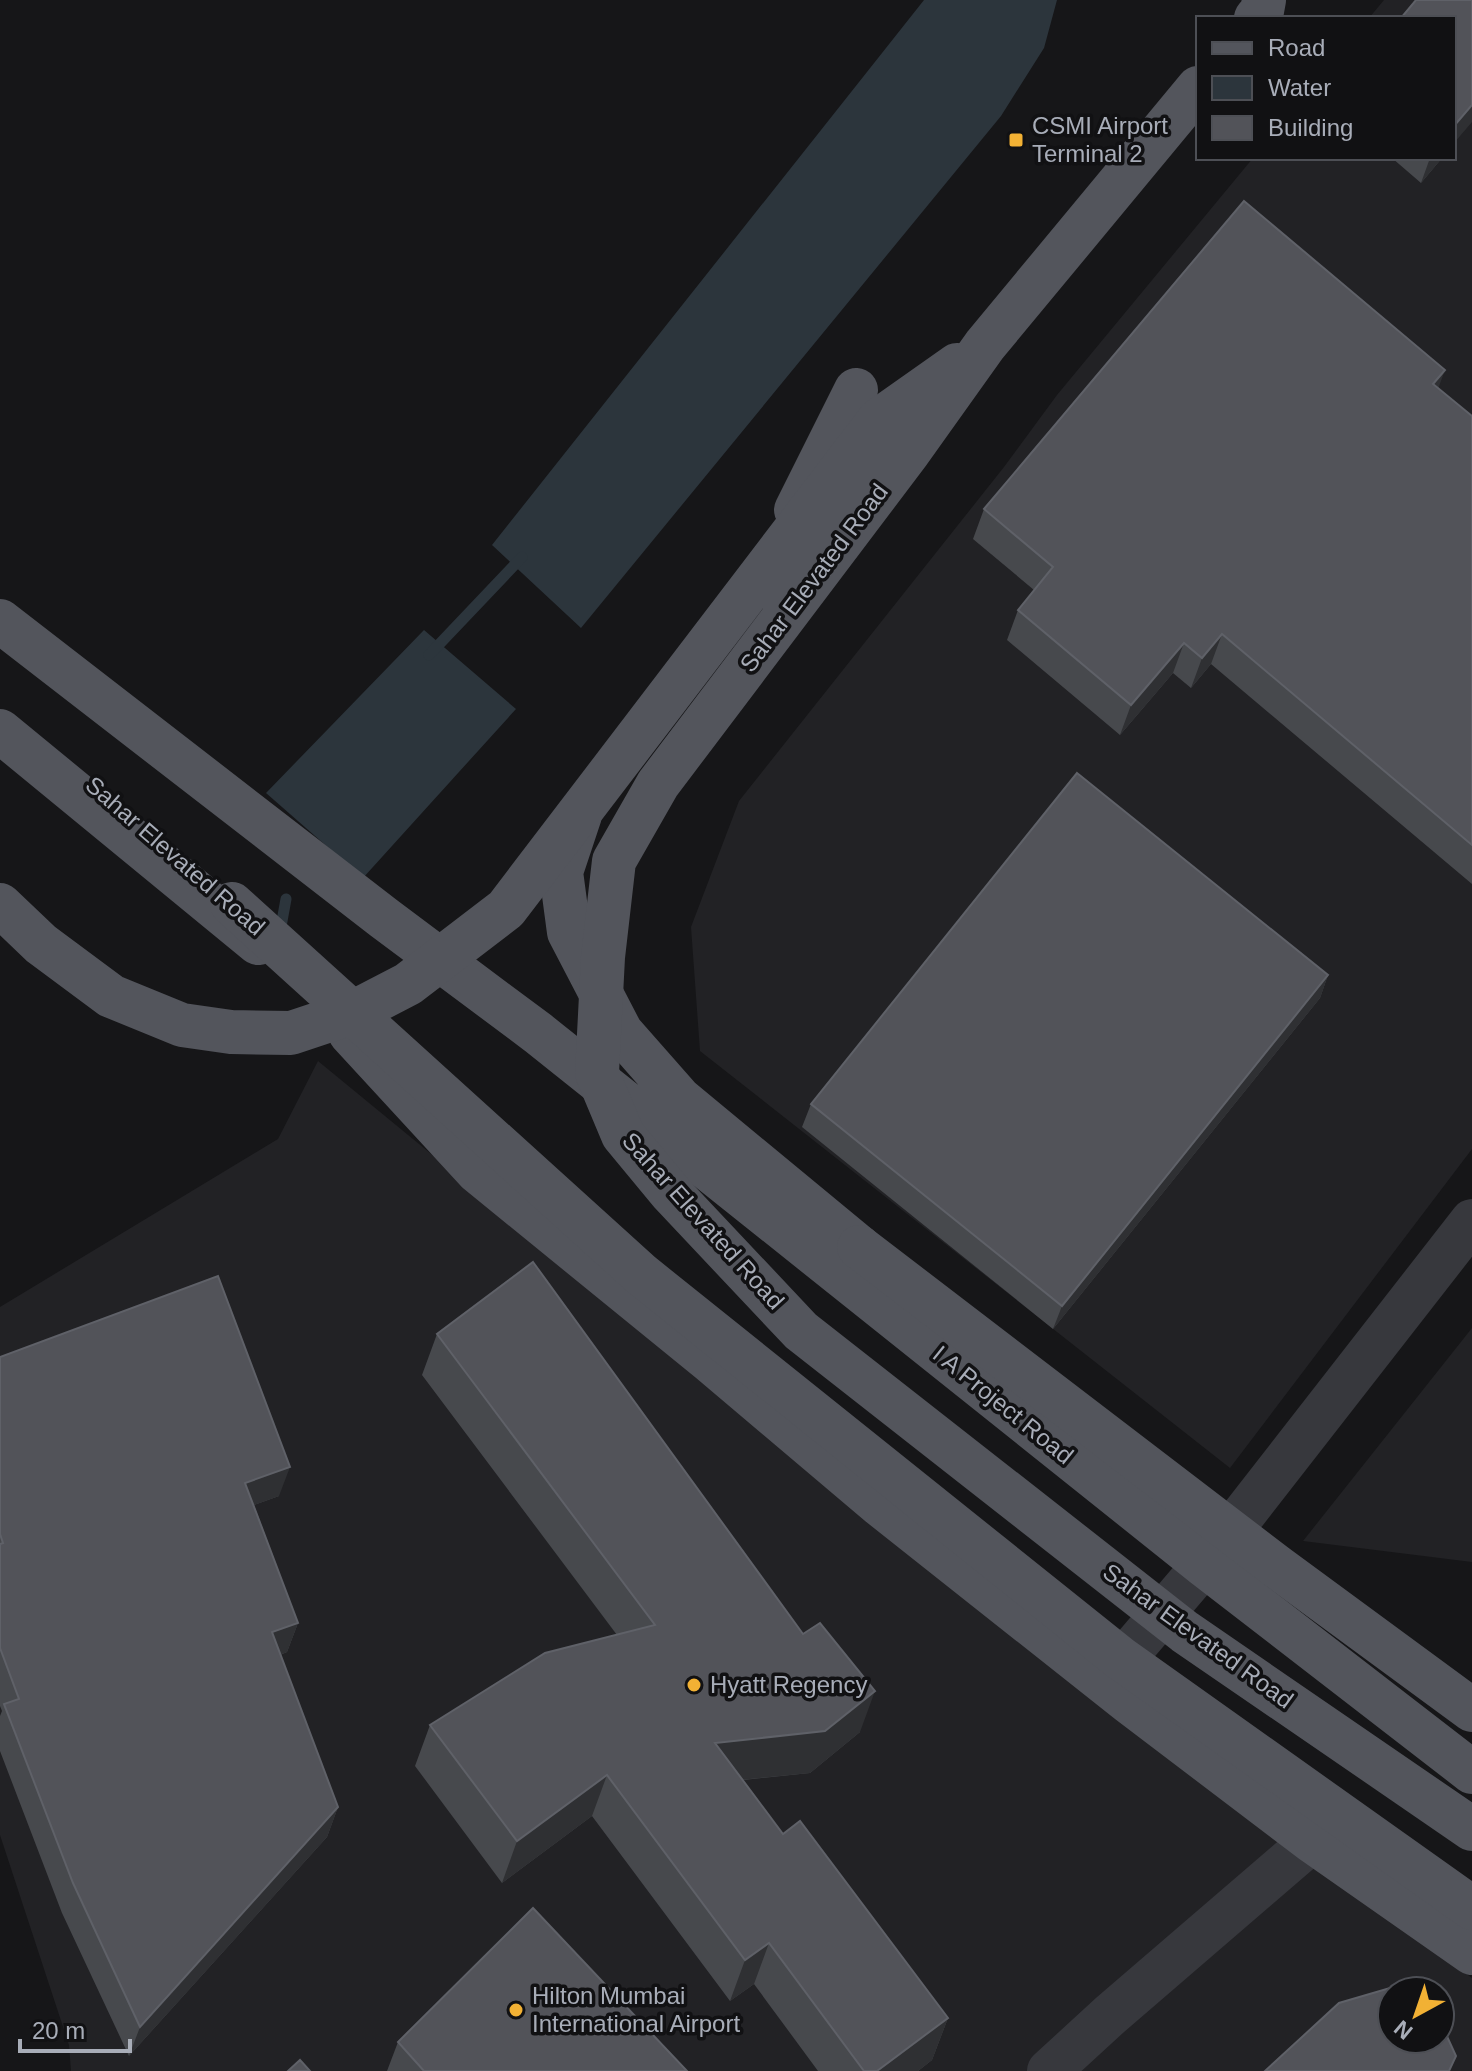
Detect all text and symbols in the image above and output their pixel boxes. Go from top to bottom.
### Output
legend [1196,16,1456,160]
text: Road [1268,34,1325,61]
text: Water [1268,74,1331,101]
place label: CSMI Airport Terminal 2 [1032,112,1168,167]
text: Building [1268,114,1353,141]
marker: CSMI Airport Terminal 2 [1007,131,1025,149]
street label: Sahar Elevated Road [734,478,893,677]
street label: Sahar Elevated Road [80,771,270,941]
street label: Sahar Elevated Road [617,1127,790,1314]
street label: I A Project Road [928,1340,1079,1469]
street label: Sahar Elevated Road [1098,1558,1299,1714]
place label: Hyatt Regency [710,1671,867,1698]
marker: Hyatt Regency [685,1676,703,1694]
north arrow [1376,1975,1456,2055]
place label: Hilton Mumbai International Airport [532,1982,740,2037]
marker: Hilton Mumbai International Airport [507,2001,525,2019]
scale bar [20,2003,130,2053]
text: N [1389,2015,1418,2045]
text: 20 m [32,2017,85,2044]

